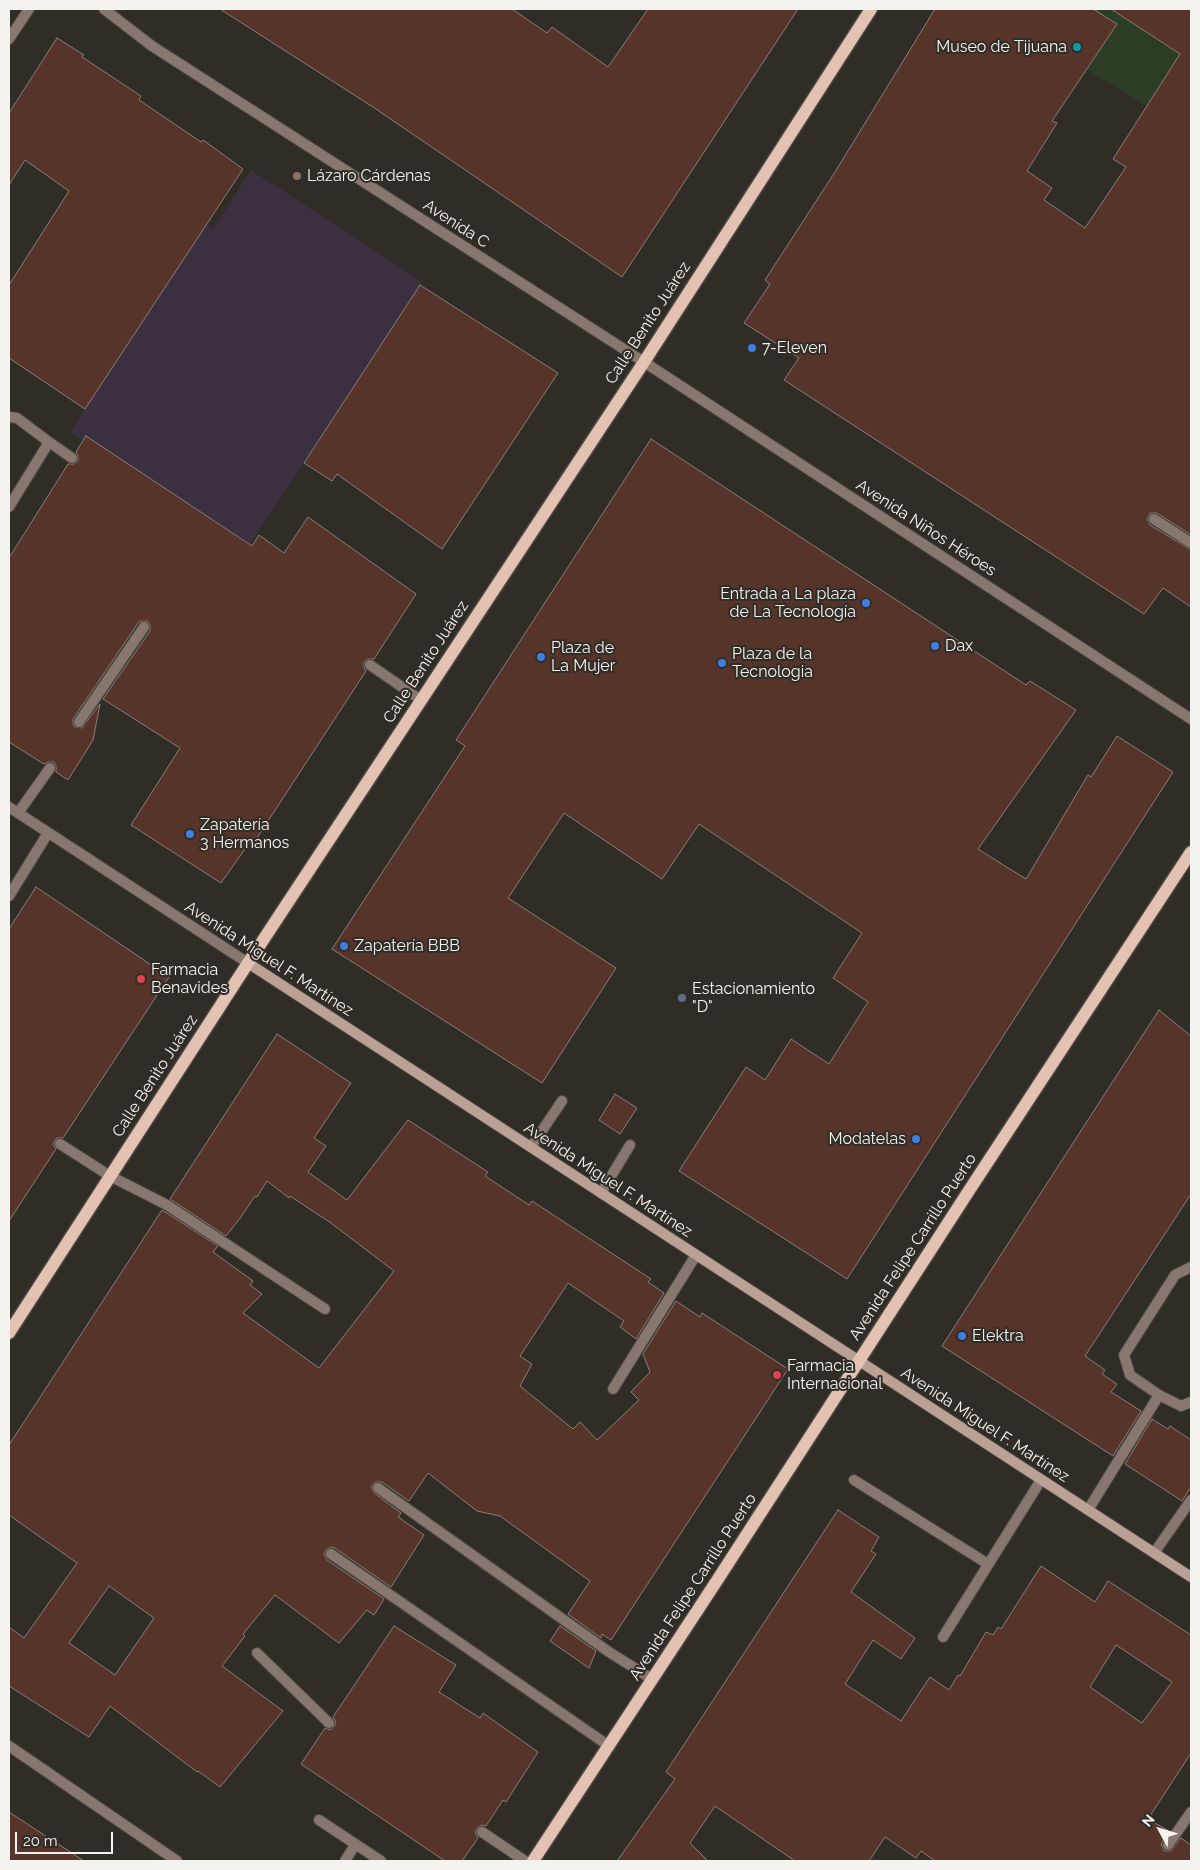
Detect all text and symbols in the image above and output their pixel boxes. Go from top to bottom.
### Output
place label: Museo de Tijuana [936,37,1067,57]
marker: Museo de Tijuana [1071,41,1083,53]
place label: Lázaro Cárdenas [307,166,431,186]
marker: Lázaro Cárdenas [291,170,303,182]
street label: Avenida C [420,196,492,252]
street label: Calle Benito Juárez [601,258,695,388]
place label: 7-Eleven [762,338,827,358]
marker: 7-Eleven [746,342,758,354]
street label: Avenida Niños Héroes [852,476,1000,580]
place label: Entrada a La plaza de La Tecnología [720,584,856,622]
street label: Calle Benito Juárez [379,597,473,727]
marker: Entrada a La plaza de La Tecnología [860,597,872,609]
place label: Dax [945,636,973,656]
place label: Plaza de La Mujer [551,638,615,676]
marker: Dax [929,640,941,652]
place label: Plaza de la Tecnologia [732,644,813,682]
marker: Plaza de La Mujer [535,651,547,663]
marker: Plaza de la Tecnologia [716,657,728,669]
place label: Zapatería 3 Hermanos [200,815,289,853]
marker: Zapatería 3 Hermanos [184,828,196,840]
street label: Avenida Miguel F. Martínez [181,897,357,1021]
place label: Zapatería BBB [354,936,460,956]
marker: Zapatería BBB [338,940,350,952]
place label: Farmacia Benavides [151,960,228,998]
marker: Farmacia Benavides [135,973,147,985]
place label: Estacionamiento "D" [692,979,815,1017]
marker: Estacionamiento "D" [676,992,688,1004]
street label: Calle Benito Juárez [108,1011,202,1141]
street label: Avenida Miguel F. Martínez [520,1118,696,1242]
place label: Modatelas [829,1129,906,1149]
marker: Modatelas [910,1133,922,1145]
street label: Avenida Felipe Carrillo Puerto [845,1150,981,1344]
place label: Elektra [972,1326,1024,1346]
marker: Elektra [956,1330,968,1342]
place label: Farmacia Internacional [787,1356,883,1394]
street label: Avenida Miguel F. Martínez [897,1363,1073,1487]
marker: Farmacia Internacional [771,1369,783,1381]
street label: Avenida Felipe Carrillo Puerto [625,1490,761,1684]
north arrow [1135,1805,1185,1855]
text: N [1139,1811,1158,1830]
scale bar [18,1822,115,1854]
text: 20 m [23,1832,58,1850]

